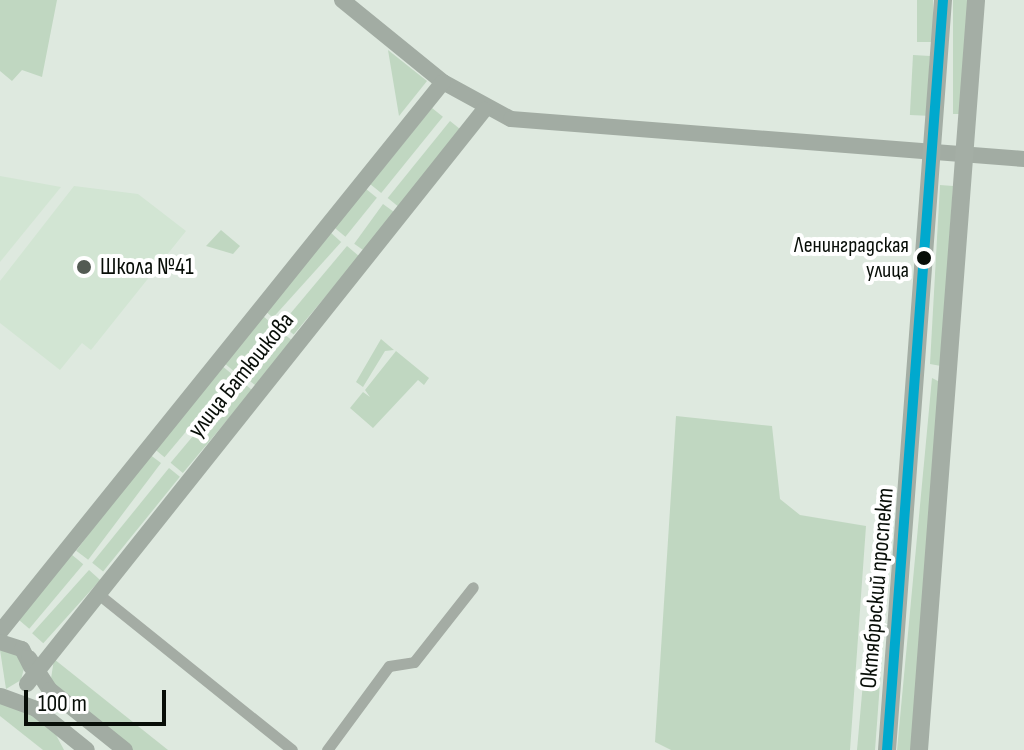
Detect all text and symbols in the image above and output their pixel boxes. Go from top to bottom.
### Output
place label: Ленинградская улица [794,232,909,284]
marker: Ленинградская улица [916,250,932,266]
place label: Школа №41 [100,253,194,281]
marker: Школа №41 [75,258,93,276]
street label: улица Батюшкова [182,307,300,443]
street label: Октябрьский проспект [854,486,900,690]
scale bar [28,674,170,724]
text: 100 m [38,689,87,718]

